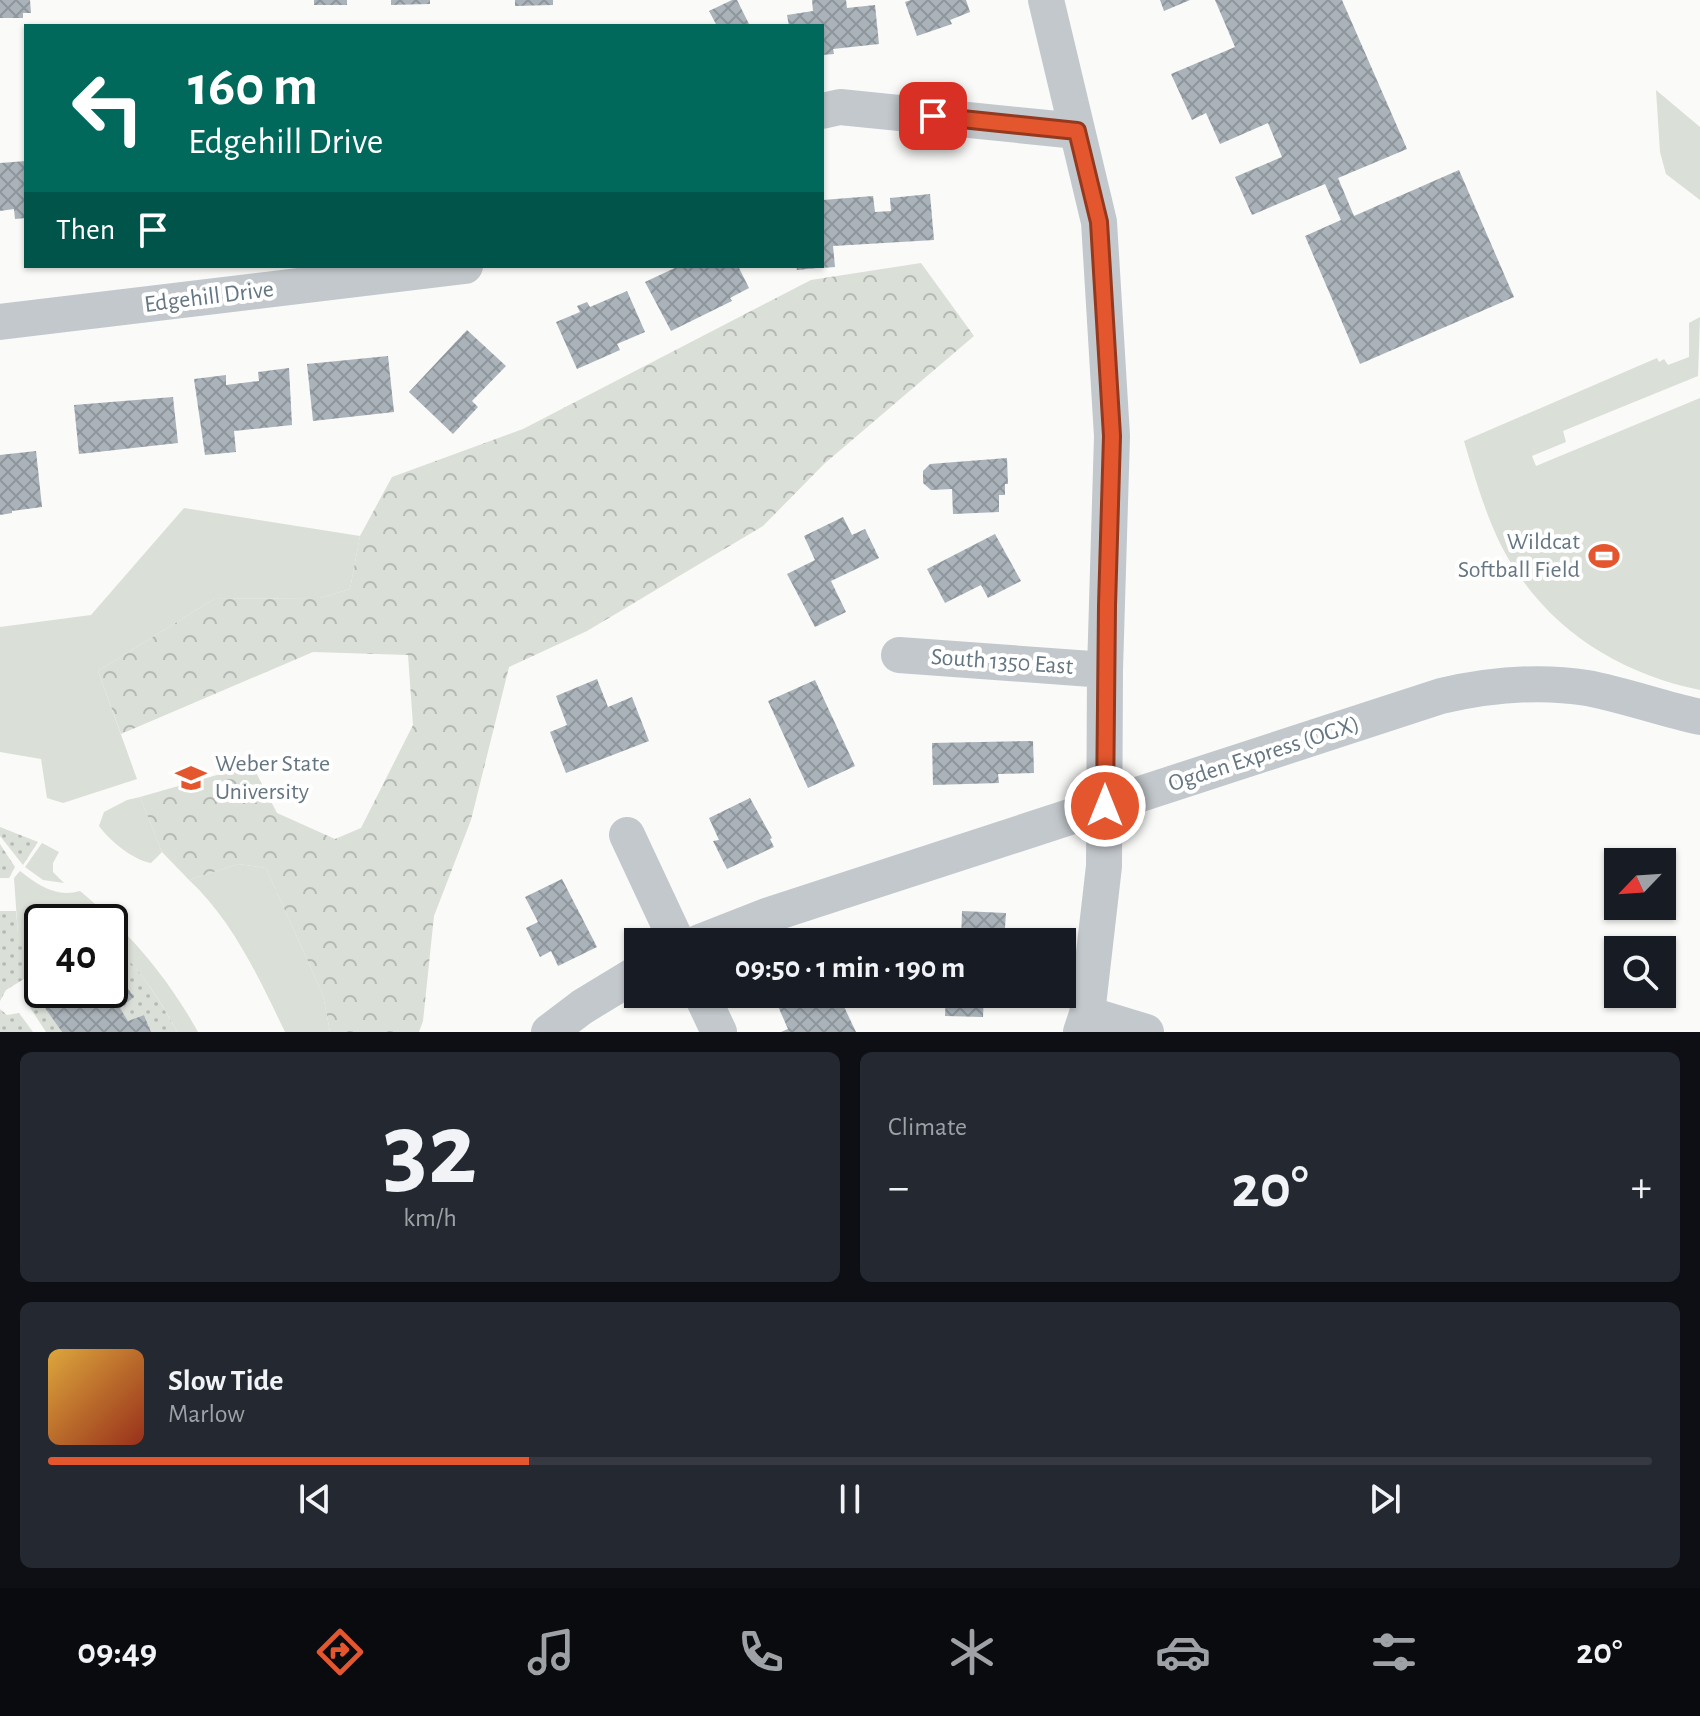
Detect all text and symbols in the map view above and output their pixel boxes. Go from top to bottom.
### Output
icon: left [56,56,160,160]
text: 160 m [188,59,318,115]
pin [899,82,967,150]
icon: arrive [911,94,955,138]
text: Edgehill Drive [188,124,383,160]
icon: arrive [131,208,175,252]
text: Then [56,215,115,245]
street label: Edgehill Drive [143,277,275,317]
place label: Wildcat Softball Field [1458,530,1580,582]
sports icon: Wildcat Softball Field [1587,539,1621,573]
street label: South 1350 East [930,645,1074,679]
street label: Ogden Express (OGX) [1165,712,1363,796]
place label: Weber State University [215,752,330,804]
school or university icon: Weber State University [174,761,208,795]
position arrow [1063,764,1147,848]
north arrow [1604,848,1676,920]
map controls [1604,848,1676,1008]
speed limit sign: 40 [24,904,128,1008]
button: search [1604,936,1676,1008]
text: 09:50 · 1 min · 190 m [735,953,965,983]
text: 32 [383,1099,477,1203]
text: Climate [888,1114,967,1140]
text: 20° [1231,1158,1309,1218]
text: − [888,1166,909,1210]
text: + [1631,1166,1652,1210]
text: km/h [403,1205,457,1231]
text: Slow Tide [168,1366,283,1396]
text: Marlow [168,1401,245,1427]
icon: previous [293,1477,337,1521]
icon: pause [828,1477,872,1521]
icon: next [1363,1477,1407,1521]
icon: directions [312,1624,368,1680]
icon: music [523,1624,579,1680]
icon: phone [733,1624,789,1680]
icon: climate [944,1624,1000,1680]
icon: car [1155,1624,1211,1680]
icon: filters [1366,1624,1422,1680]
text: 09:49 [77,1634,157,1670]
text: 20° [1576,1634,1623,1670]

